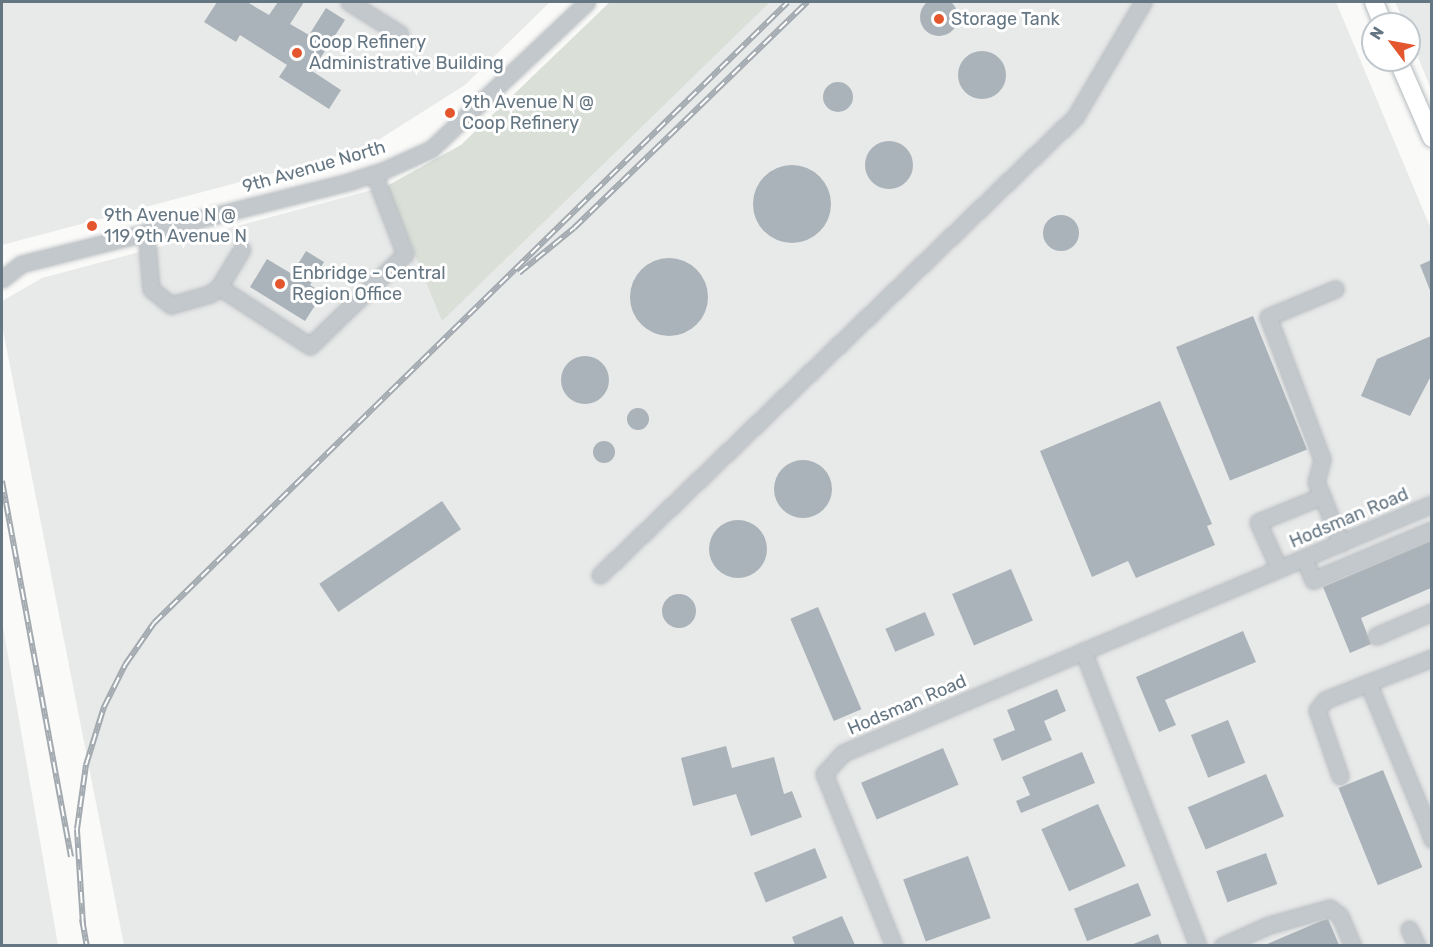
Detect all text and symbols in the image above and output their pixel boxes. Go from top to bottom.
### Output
place label: Storage Tank [951,8,1060,30]
marker: Storage Tank [932,12,946,26]
north arrow [1361,12,1421,72]
text: N [1366,23,1388,43]
place label: Coop Refinery Administrative Building [309,32,504,74]
marker: Coop Refinery Administrative Building [290,46,304,60]
place label: 9th Avenue N @ Coop Refinery [462,92,594,134]
marker: 9th Avenue N @ Coop Refinery [443,106,457,120]
street label: 9th Avenue North [240,136,388,198]
place label: 9th Avenue N @ 119 9th Avenue N [104,205,248,248]
marker: 9th Avenue N @ 119 9th Avenue N [85,219,99,233]
place label: Enbridge - Central Region Office [292,263,446,306]
marker: Enbridge - Central Region Office [273,277,287,291]
street label: Hodsman Road [1286,483,1412,553]
street label: Hodsman Road [844,670,970,740]

